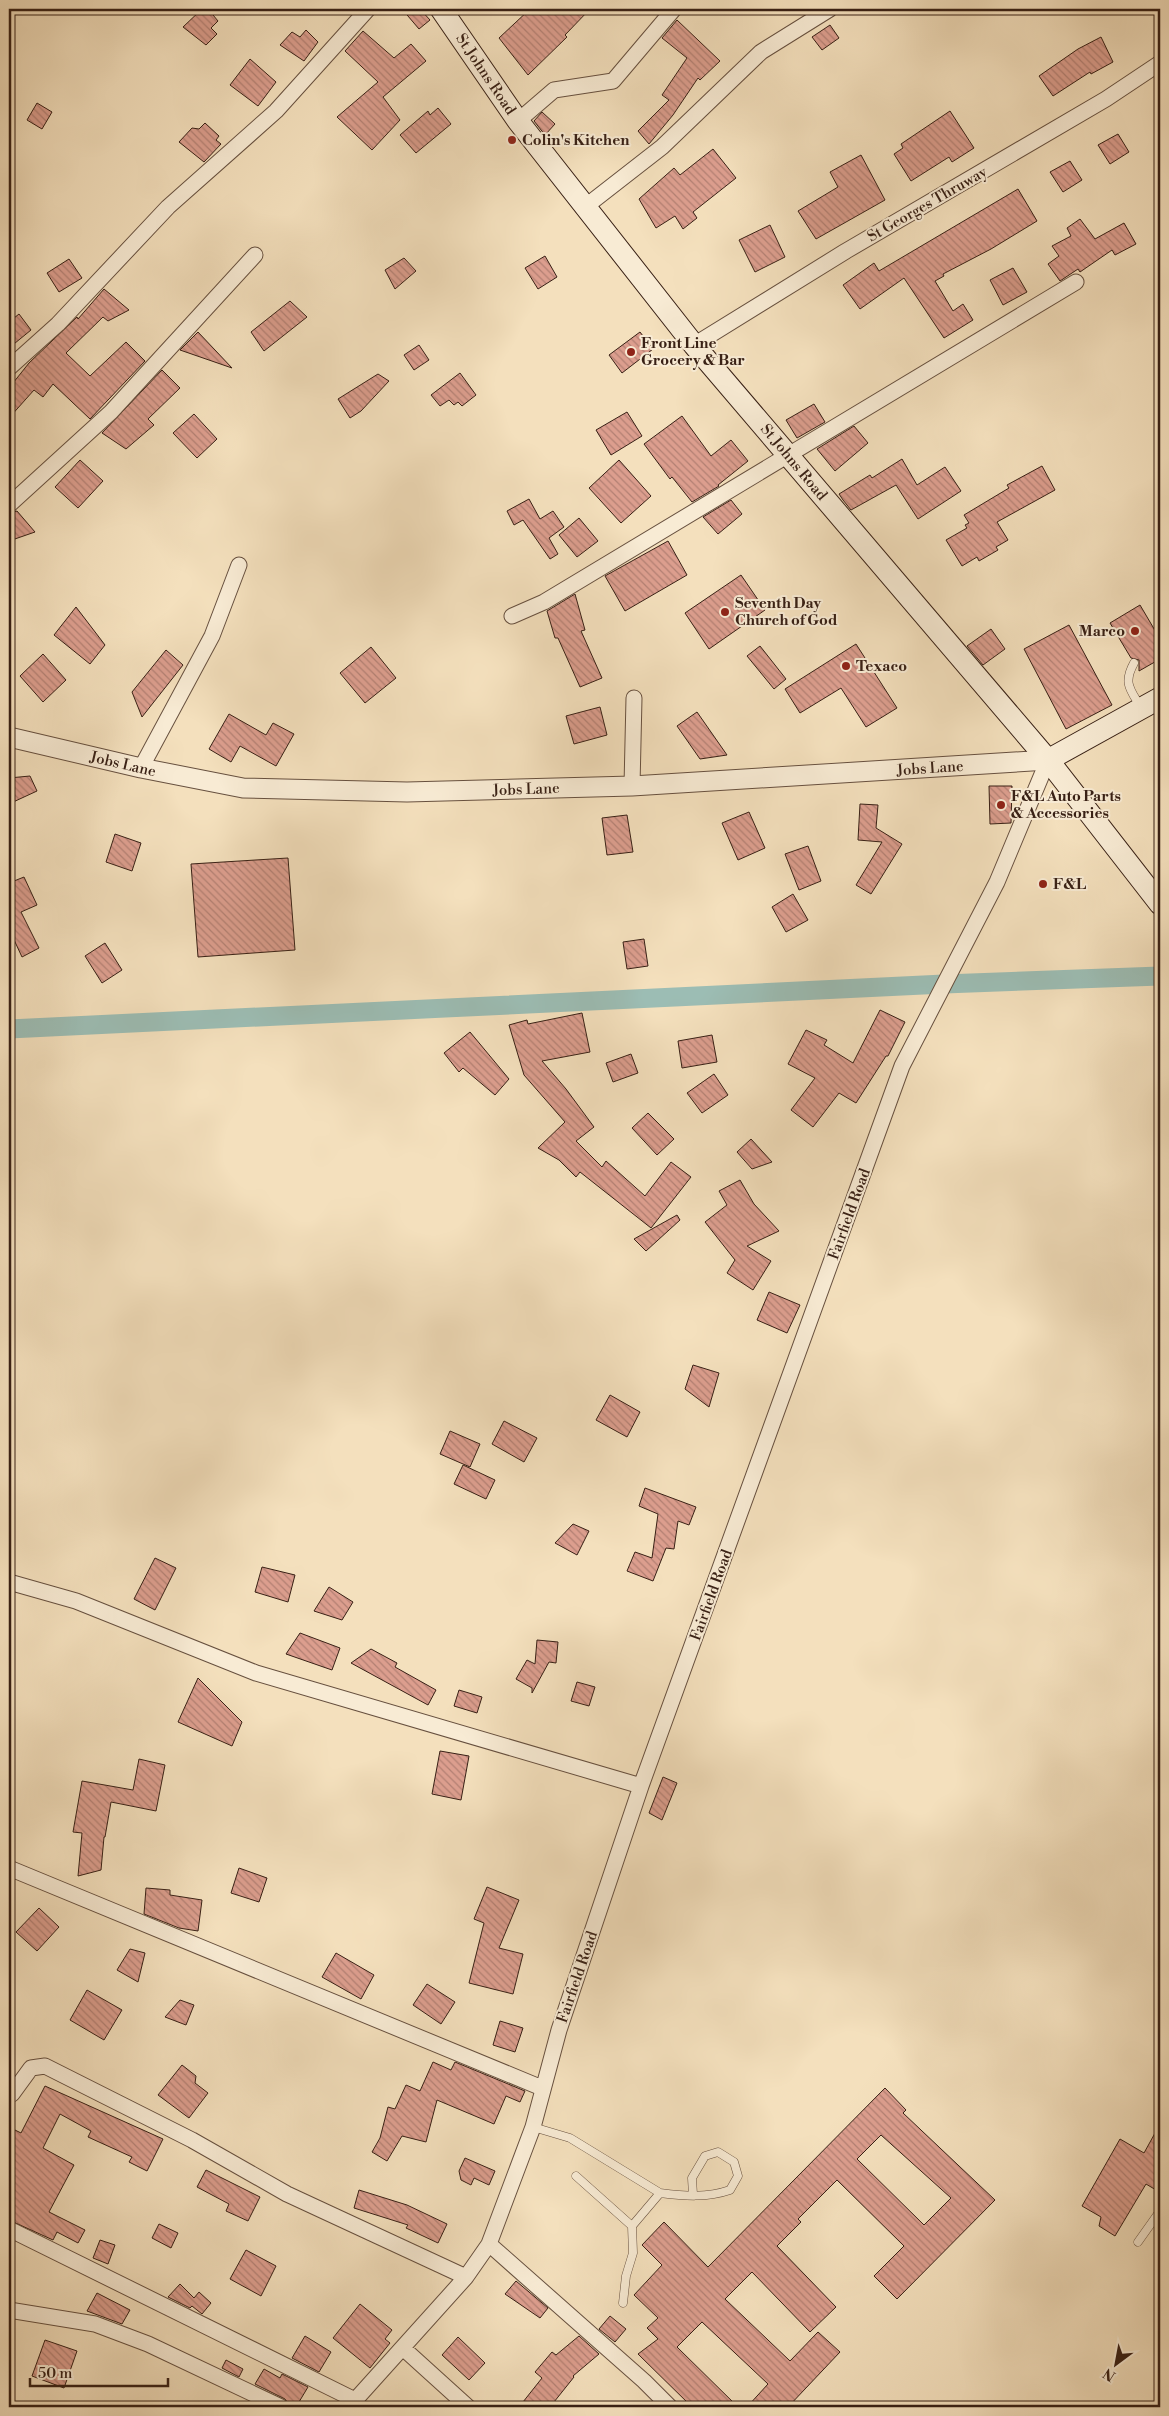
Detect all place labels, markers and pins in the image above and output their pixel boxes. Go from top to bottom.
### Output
place label: Colin's Kitchen [522,131,630,150]
marker: Colin's Kitchen [506,134,518,146]
place label: Front Line Grocery & Bar [641,334,745,370]
marker: Front Line Grocery & Bar [625,346,637,358]
place label: Seventh Day Church of God [735,594,838,630]
marker: Seventh Day Church of God [719,606,731,618]
place label: Marco [1079,622,1125,641]
marker: Marco [1129,625,1141,637]
place label: Texaco [856,657,907,676]
marker: Texaco [840,660,852,672]
place label: F&L Auto Parts & Accessories [1011,787,1121,823]
marker: F&L Auto Parts & Accessories [995,799,1007,811]
place label: F&L [1053,875,1086,894]
marker: F&L [1037,878,1049,890]

